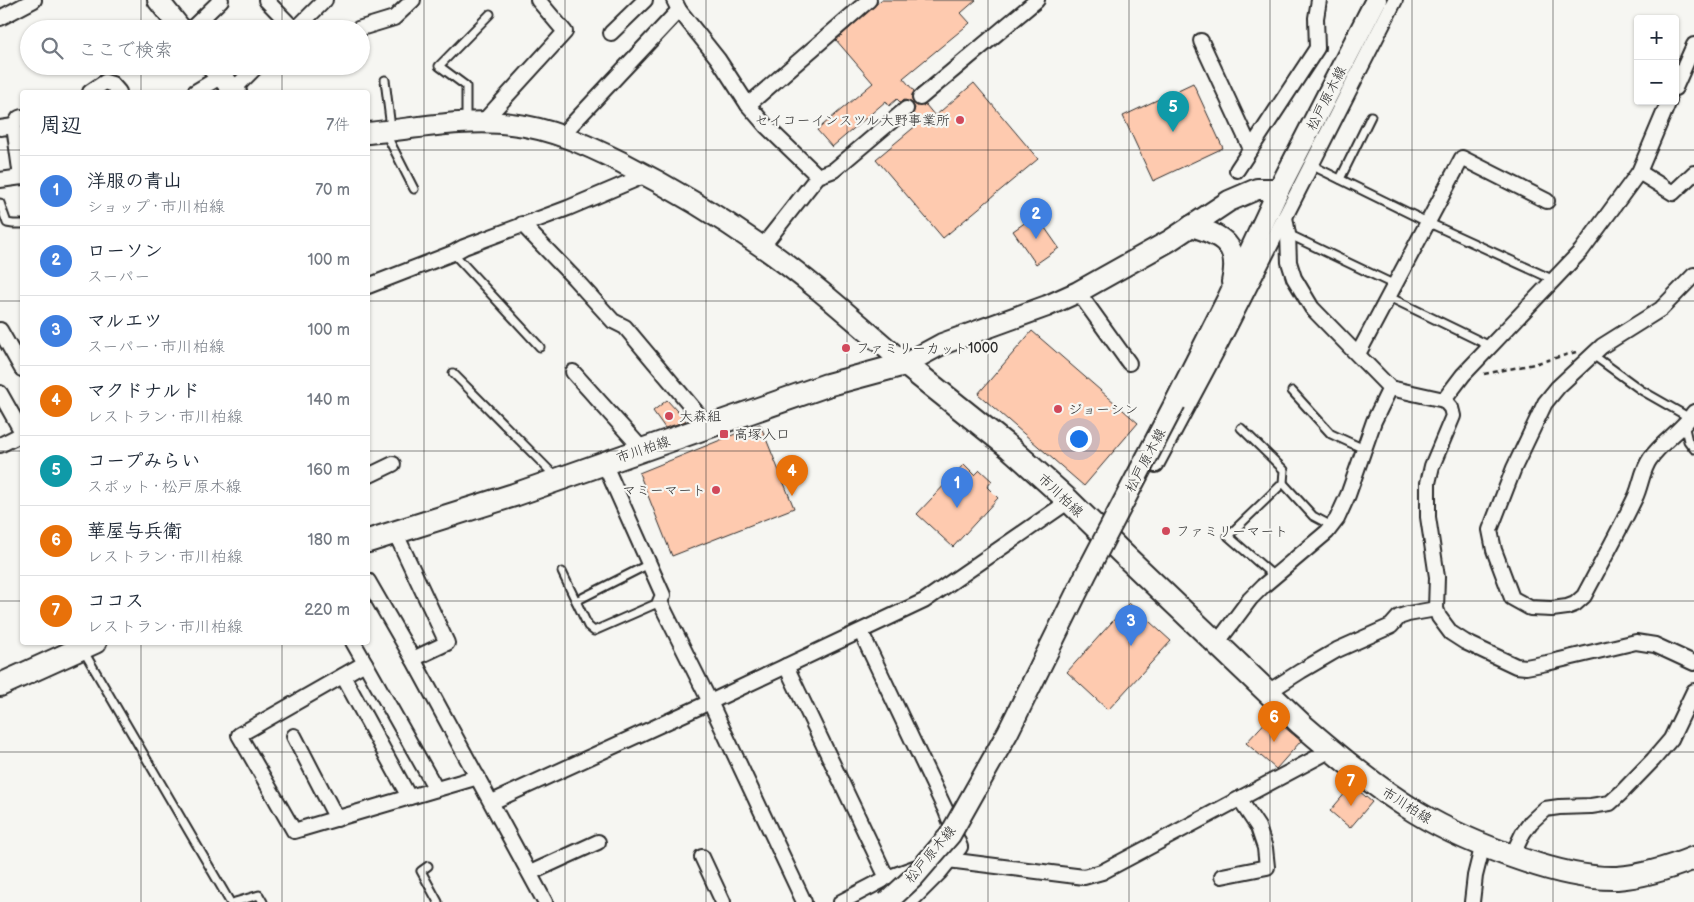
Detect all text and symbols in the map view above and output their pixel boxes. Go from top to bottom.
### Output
map controls [1634,15,1679,105]
button: + [1634,15,1679,60]
search box [20,20,370,75]
icon: search [38,34,66,62]
text: ここで検索 [78,39,173,62]
button: − [1634,60,1679,105]
street label: 松戸原木線 [1303,63,1350,133]
pin: 5 [1157,91,1189,132]
place label: セイコーインスツル大野事業所 [755,112,950,129]
text: 周辺 [40,113,82,138]
marker: セイコーインスツル大野事業所 [954,114,966,126]
text: 7件 [326,116,350,135]
text: 洋服の青山 [87,170,182,193]
text: 1 [53,181,59,200]
text: 70 m [315,181,350,200]
text: ショップ · 市川柏線 [87,198,225,217]
pin: 2 [1020,198,1052,239]
text: ローソン [87,240,163,263]
text: 2 [51,251,61,270]
text: 100 m [307,251,350,270]
text: スーパー [87,268,150,287]
text: マルエツ [87,310,163,333]
text: 3 [51,321,61,340]
text: 100 m [307,321,350,340]
text: スーパー · 市川柏線 [87,338,225,357]
place label: ファミリーカット1000 [856,340,998,357]
marker: ファミリーカット1000 [840,342,852,354]
text: マクドナルド [87,380,200,403]
text: 4 [51,391,61,410]
text: 140 m [307,391,350,410]
place label: ジョーシン [1068,401,1138,418]
marker: ジョーシン [1052,403,1064,415]
text: レストラン · 市川柏線 [87,408,243,427]
place label: 大森組 [679,408,721,425]
marker: 大森組 [663,410,675,422]
street label: 松戸原木線 [1122,425,1169,495]
place label: 高塚入口 [734,426,790,443]
your location [1066,426,1092,452]
marker: 高塚入口 [718,428,730,440]
street label: 市川柏線 [614,432,672,467]
text: コープみらい [87,450,200,473]
pin: 4 [776,455,808,496]
text: 5 [51,461,61,480]
text: 160 m [307,461,350,480]
pin: 1 [941,467,973,508]
street label: 市川柏線 [1034,470,1087,521]
text: スポット · 松戸原木線 [87,478,241,497]
place label: マミーマート [622,482,706,499]
marker: マミーマート [710,484,722,496]
text: 華屋与兵衛 [87,520,182,543]
place label: ファミリーマート [1176,523,1288,540]
marker: ファミリーマート [1160,525,1172,537]
text: 6 [51,531,61,550]
text: 180 m [308,531,350,550]
text: レストラン · 市川柏線 [87,548,243,567]
text: ココス [87,590,144,613]
text: 7 [52,601,60,620]
text: 220 m [304,601,350,620]
pin: 3 [1115,605,1147,646]
text: レストラン · 市川柏線 [87,618,243,637]
pin: 6 [1258,701,1290,742]
pin: 7 [1335,765,1367,806]
street label: 市川柏線 [1378,783,1435,827]
street label: 松戸原木線 [901,822,959,887]

